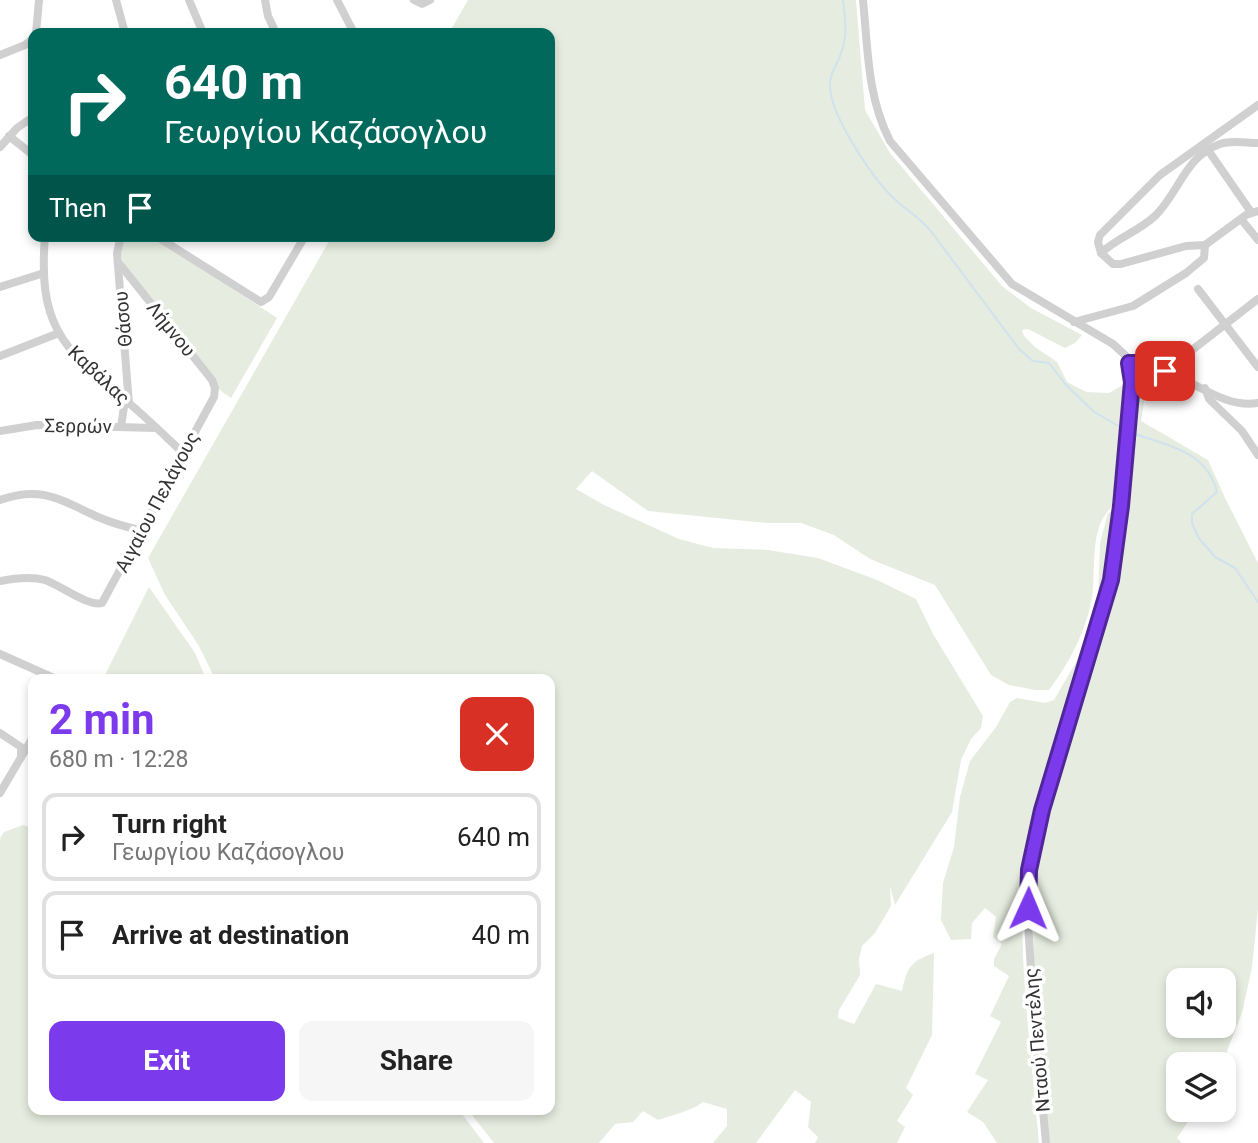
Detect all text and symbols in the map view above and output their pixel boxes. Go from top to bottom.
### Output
text: 640 m [164,54,303,111]
icon: right [49,56,140,147]
text: Γεωργίου Καζάσογλου [164,113,487,151]
icon: arrive [121,189,159,227]
text: Then [49,193,107,223]
street label: Θάσου [109,290,137,348]
street label: Λήμνου [142,297,200,361]
street label: Καβάλας [63,341,135,409]
pin [1135,341,1195,401]
icon: arrive [1146,352,1184,390]
street label: Σερρών [44,414,112,438]
street label: Αιγαίου Πελάγους [110,428,204,576]
text: 2 min [49,695,155,744]
button: close [460,697,534,771]
text: 680 m · 12:28 [49,746,188,773]
text: Turn right [112,809,227,839]
icon: right [53,818,91,856]
text: 640 m [457,822,530,852]
text: Γεωργίου Καζάσογλου [112,839,344,866]
position arrow [991,871,1065,945]
icon: arrive [53,916,91,954]
text: Arrive at destination [112,920,349,950]
text: 40 m [472,920,530,950]
street label: Νταού Πεντέλης [1019,967,1055,1113]
map controls [1166,968,1236,1122]
button: sound [1166,968,1236,1038]
button: Exit [49,1021,285,1101]
button: Share [299,1021,534,1101]
button: layers [1166,1052,1236,1122]

